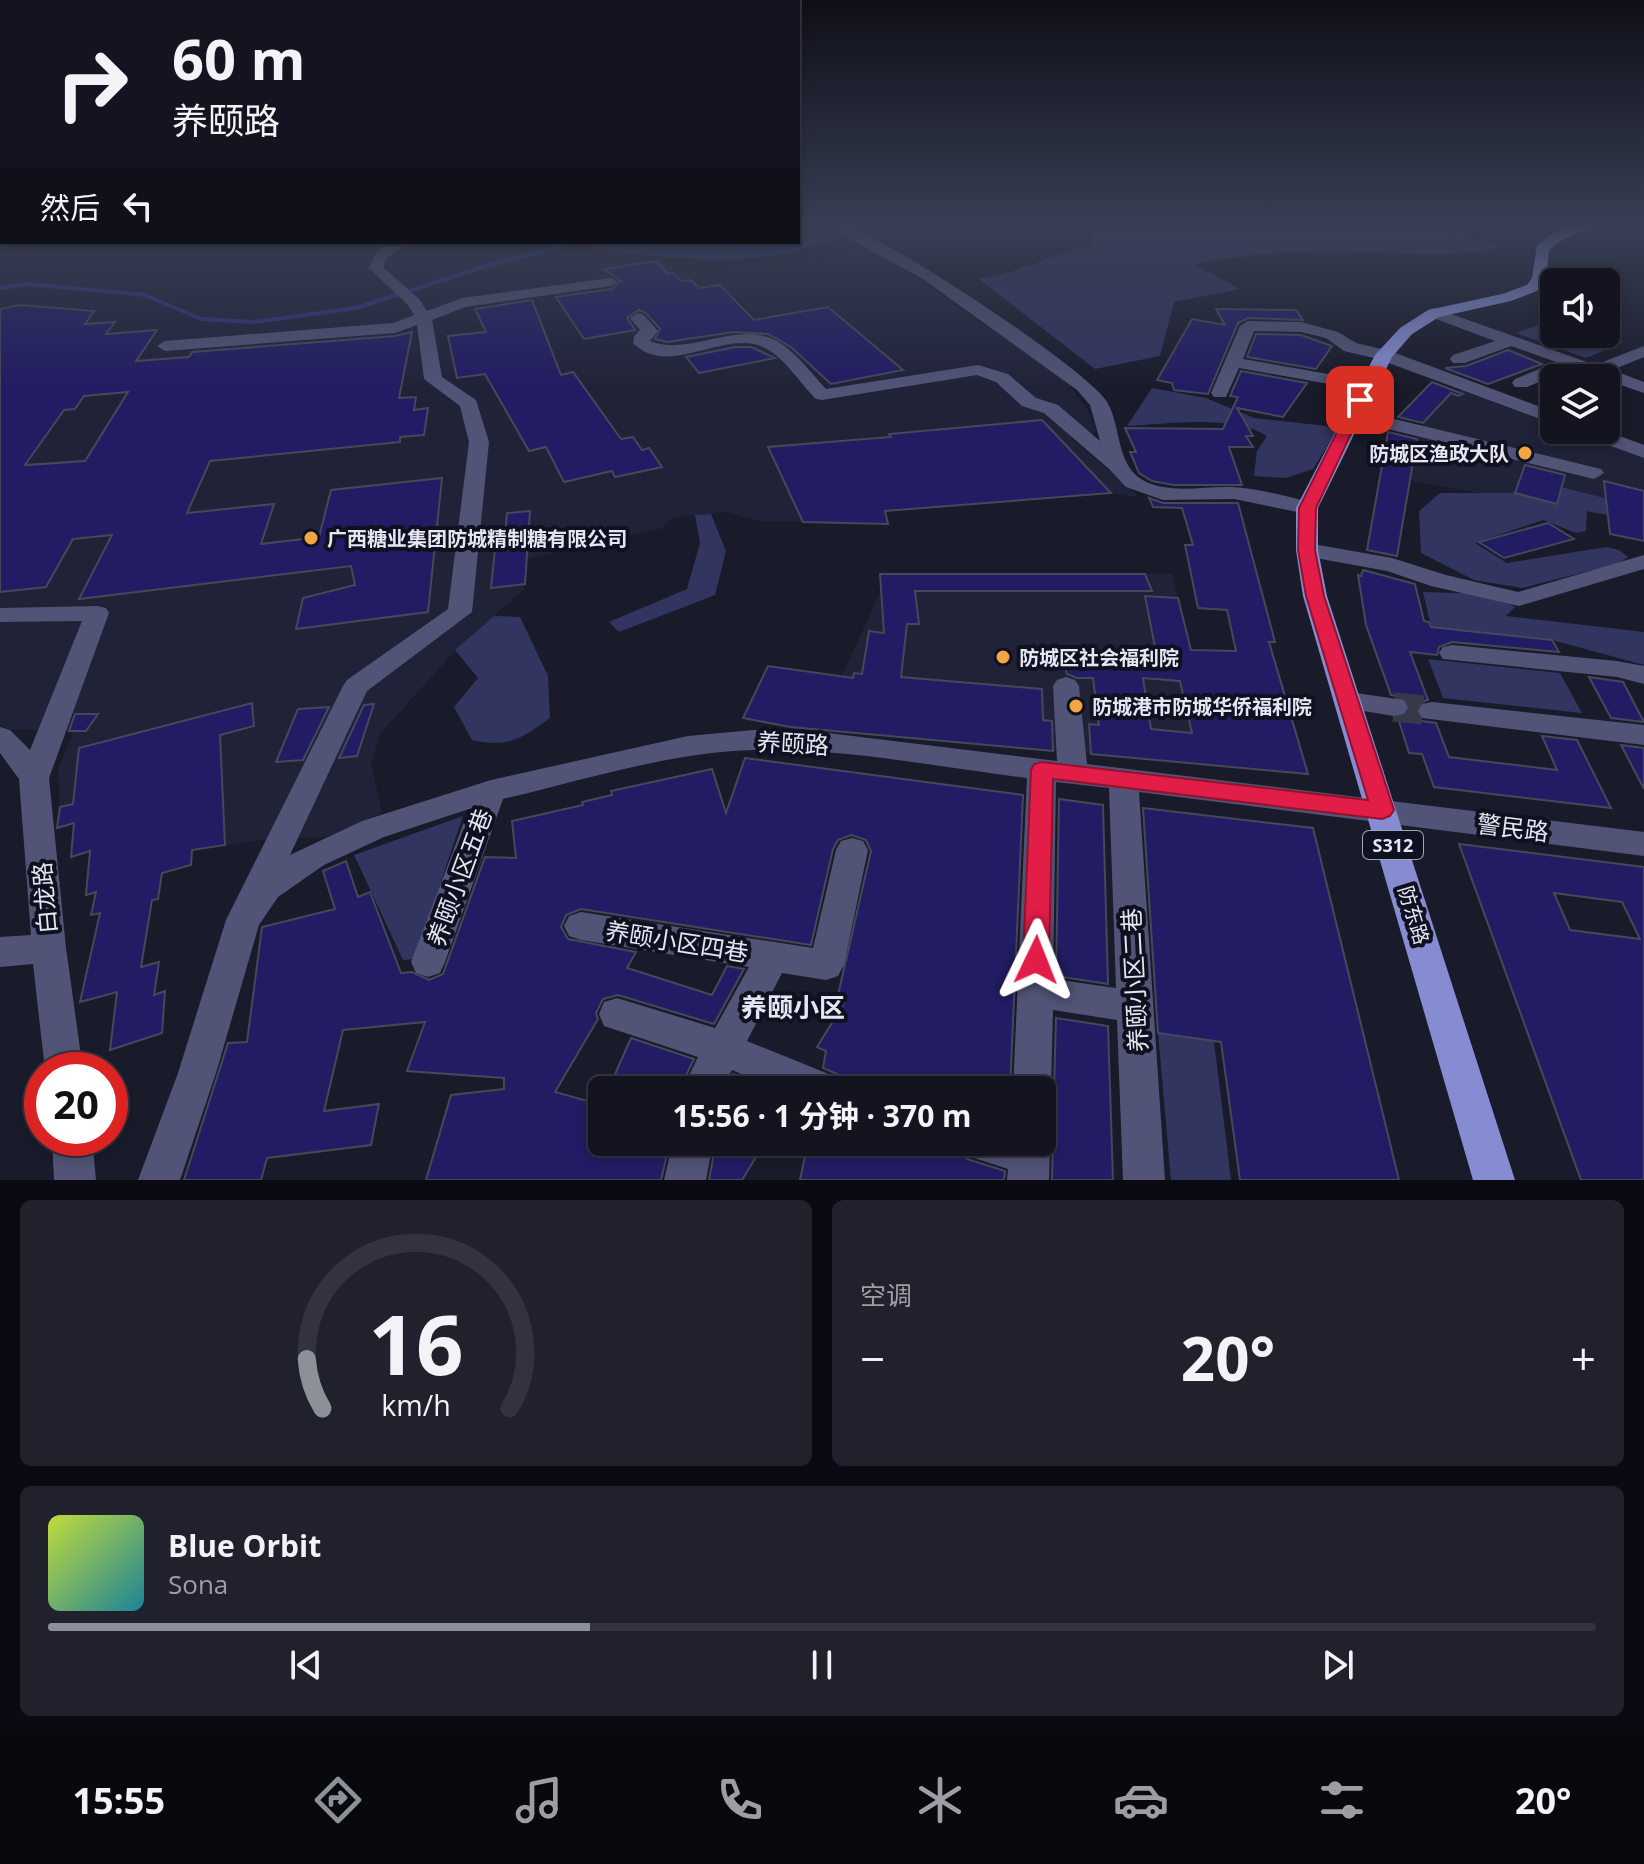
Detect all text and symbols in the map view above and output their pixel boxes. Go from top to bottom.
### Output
text: 60 m [172,20,306,96]
icon: right [40,32,144,136]
text: 养颐路 [172,96,280,145]
icon: left [116,184,160,228]
text: 然后 [40,187,100,228]
map controls [1540,268,1620,444]
button: sound [1540,268,1620,348]
button: layers [1540,364,1620,444]
pin [1326,366,1394,434]
icon: arrive [1338,378,1382,422]
place label: 防城区渔政大队 [1369,440,1509,467]
marker: 防城区渔政大队 [1516,444,1534,462]
place label: 广西糖业集团防城精制糖有限公司 [327,525,627,552]
marker: 广西糖业集团防城精制糖有限公司 [302,529,320,547]
place label: 防城区社会福利院 [1019,644,1179,671]
marker: 防城区社会福利院 [994,648,1012,666]
place label: 防城港市防城华侨福利院 [1092,693,1312,720]
marker: 防城港市防城华侨福利院 [1067,697,1085,715]
street label: 养颐路 [756,725,830,761]
street label: 养颐小区五巷 [419,804,499,950]
street label: 警民路 [1475,806,1551,848]
road number: S312 [1363,831,1423,859]
street label: 白龙路 [24,861,64,935]
street label: 防东路 [1392,882,1436,948]
street label: 养颐小区二巷 [1114,907,1154,1053]
street label: 养颐小区四巷 [603,913,751,969]
position arrow [994,918,1078,1002]
district label: 养颐小区 [741,989,845,1025]
speed limit sign: 20 [24,1052,128,1156]
text: 15:56 · 1 分钟 · 370 m [672,1095,972,1136]
text: 空调 [860,1277,912,1313]
text: 16 [368,1286,464,1399]
text: 20° [1181,1317,1275,1399]
text: − [860,1328,885,1388]
text: + [1571,1328,1596,1388]
text: km/h [381,1385,451,1424]
text: Blue Orbit [168,1525,321,1566]
text: Sona [168,1566,228,1602]
icon: previous [284,1643,328,1687]
icon: pause [800,1643,844,1687]
icon: next [1316,1643,1360,1687]
icon: directions [310,1772,366,1828]
icon: music [511,1772,567,1828]
icon: phone [712,1772,768,1828]
icon: climate [912,1772,968,1828]
icon: car [1113,1772,1169,1828]
icon: filters [1314,1772,1370,1828]
text: 15:55 [72,1776,165,1825]
text: 20° [1515,1776,1572,1825]

